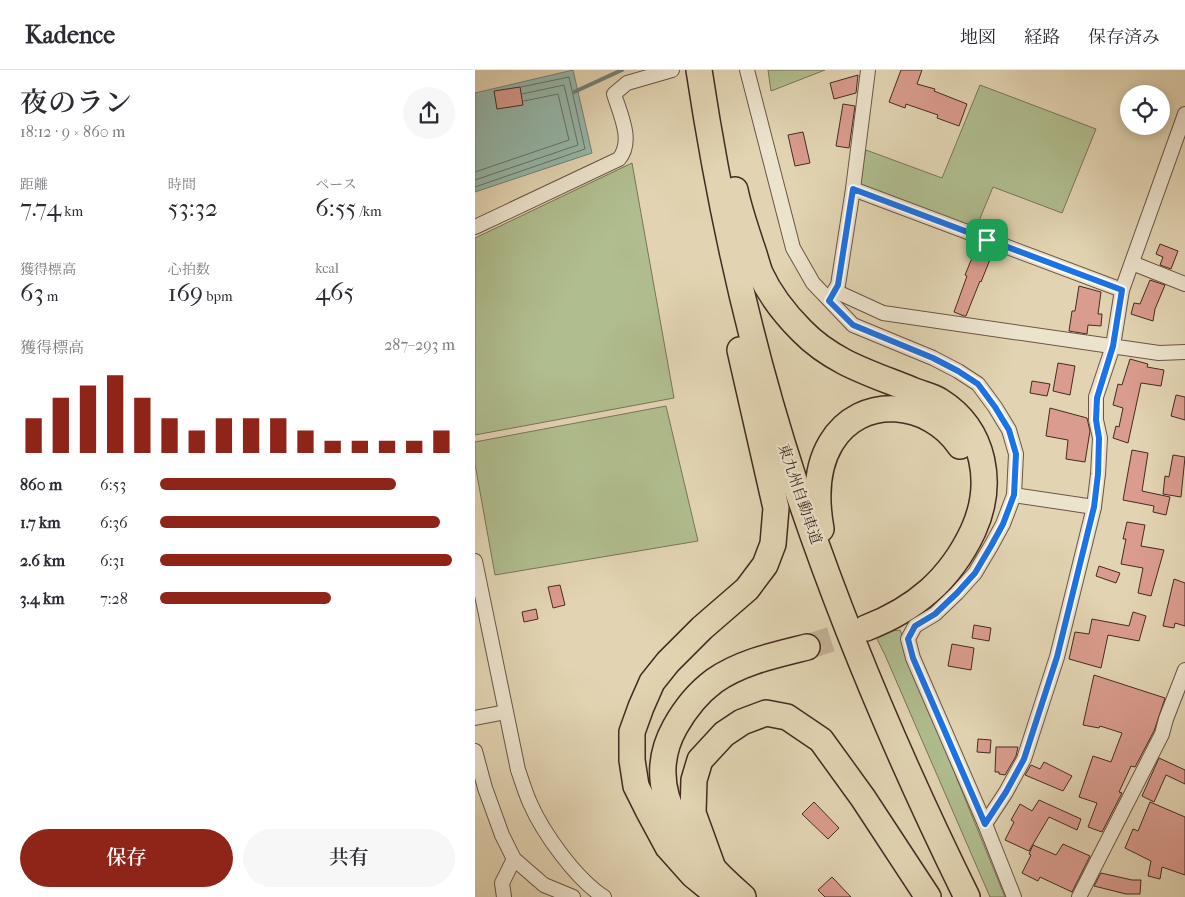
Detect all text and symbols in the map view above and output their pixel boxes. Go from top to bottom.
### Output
text: Kadence [25,21,115,49]
text: 地図 [960,27,996,48]
text: 経路 [1024,27,1060,48]
text: 保存済み [1088,27,1160,48]
map controls [1120,85,1170,135]
button: locate [1120,85,1170,135]
text: 夜のラン [20,86,132,119]
button: share [403,87,455,139]
text: 18:12 · 9 × 860 m [20,122,125,141]
text: 距離 [20,176,48,193]
text: 時間 [168,176,196,193]
text: ペース [315,176,357,193]
text: 7.74 [20,193,61,222]
text: 53:32 [168,193,218,222]
text: 6:55 [315,193,356,222]
text: km [61,203,83,220]
text: /km [356,203,382,220]
pin [966,219,1008,261]
icon: arrive [973,226,1001,254]
text: kcal [315,260,339,277]
text: 獲得標高 [20,261,76,278]
text: 心拍数 [168,261,210,278]
text: 465 [315,277,354,306]
text: 63 [20,278,44,307]
text: 169 [168,278,203,307]
text: m [44,288,58,305]
text: bpm [203,288,233,305]
text: 287–293 m [384,335,455,354]
text: 獲得標高 [20,338,84,357]
street label: 東九州自動車道 [774,441,826,547]
text: 860 m [20,475,62,494]
text: 6:53 [100,475,126,494]
text: 1.7 km [20,513,61,532]
text: 6:36 [100,513,128,532]
text: 2.6 km [20,551,65,570]
text: 6:31 [100,551,125,570]
text: 3.4 km [20,589,64,608]
text: 7:28 [100,589,128,608]
button: 保存 [20,829,233,887]
button: 共有 [243,829,455,887]

